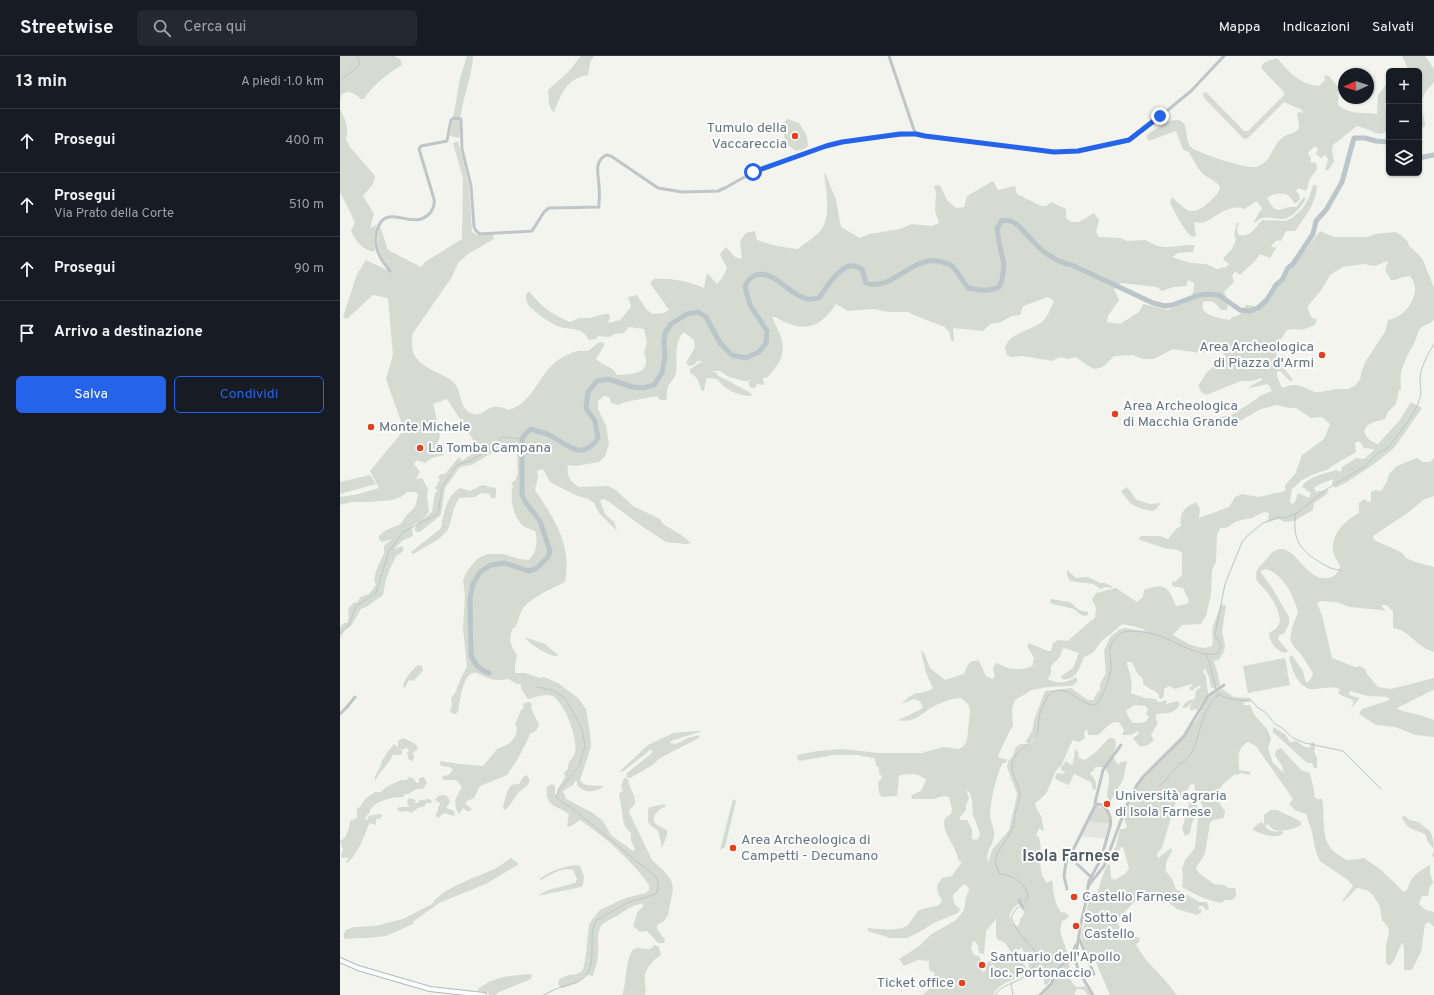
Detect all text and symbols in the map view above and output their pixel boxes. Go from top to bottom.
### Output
search box [137,10,417,46]
text: Streetwise [20,16,113,40]
icon: search [151,17,173,39]
text: Cerca qui [183,18,246,37]
text: Mappa [1219,19,1260,36]
text: Indicazioni [1282,19,1350,36]
text: Salvati [1372,19,1414,36]
north arrow [1338,68,1374,104]
map controls [1386,68,1422,176]
button: + [1386,68,1422,104]
text: 13 min [16,71,67,93]
text: A piedi · 1.0 km [241,74,324,90]
button: − [1386,104,1422,140]
route end [1151,107,1169,125]
place label: Tumulo della Vaccareccia [707,120,787,153]
icon: ahead [16,130,38,152]
text: Prosegui [54,131,115,150]
marker: Tumulo della Vaccareccia [790,131,800,141]
text: 400 m [285,133,324,149]
button: layers [1386,140,1422,176]
route start [744,163,762,181]
text: Prosegui [54,187,115,206]
icon: ahead [16,194,38,216]
text: 510 m [289,197,324,213]
text: Via Prato della Corte [54,206,174,222]
icon: ahead [16,258,38,280]
text: Prosegui [54,259,115,278]
text: 90 m [294,261,324,277]
icon: arrive [16,322,38,344]
text: Arrivo a destinazione [54,323,203,342]
place label: Area Archeologica di Piazza d'Armi [1199,339,1314,372]
marker: Area Archeologica di Piazza d'Armi [1317,350,1327,360]
button: Salva [16,376,166,413]
button: Condividi [174,376,324,413]
place label: Area Archeologica di Macchia Grande [1123,398,1238,431]
marker: Area Archeologica di Macchia Grande [1110,409,1120,419]
place label: Monte Michele [379,419,470,436]
marker: Monte Michele [366,422,376,432]
place label: La Tomba Campana [428,440,551,457]
marker: La Tomba Campana [415,443,425,453]
place label: Università agraria di Isola Farnese [1115,788,1227,821]
marker: Università agraria di Isola Farnese [1102,799,1112,809]
place label: Area Archeologica di Campetti - Decumano [741,832,879,865]
marker: Area Archeologica di Campetti - Decumano [728,843,738,853]
district label: Isola Farnese [1022,847,1120,867]
place label: Castello Farnese [1082,889,1185,906]
marker: Castello Farnese [1069,892,1079,902]
place label: Sotto al Castello [1084,910,1135,943]
marker: Sotto al Castello [1071,921,1081,931]
place label: Santuario dell'Apollo loc. Portonaccio [990,949,1121,982]
marker: Santuario dell'Apollo loc. Portonaccio [977,960,987,970]
place label: Ticket office [877,975,954,992]
marker: Ticket office [957,978,967,988]

